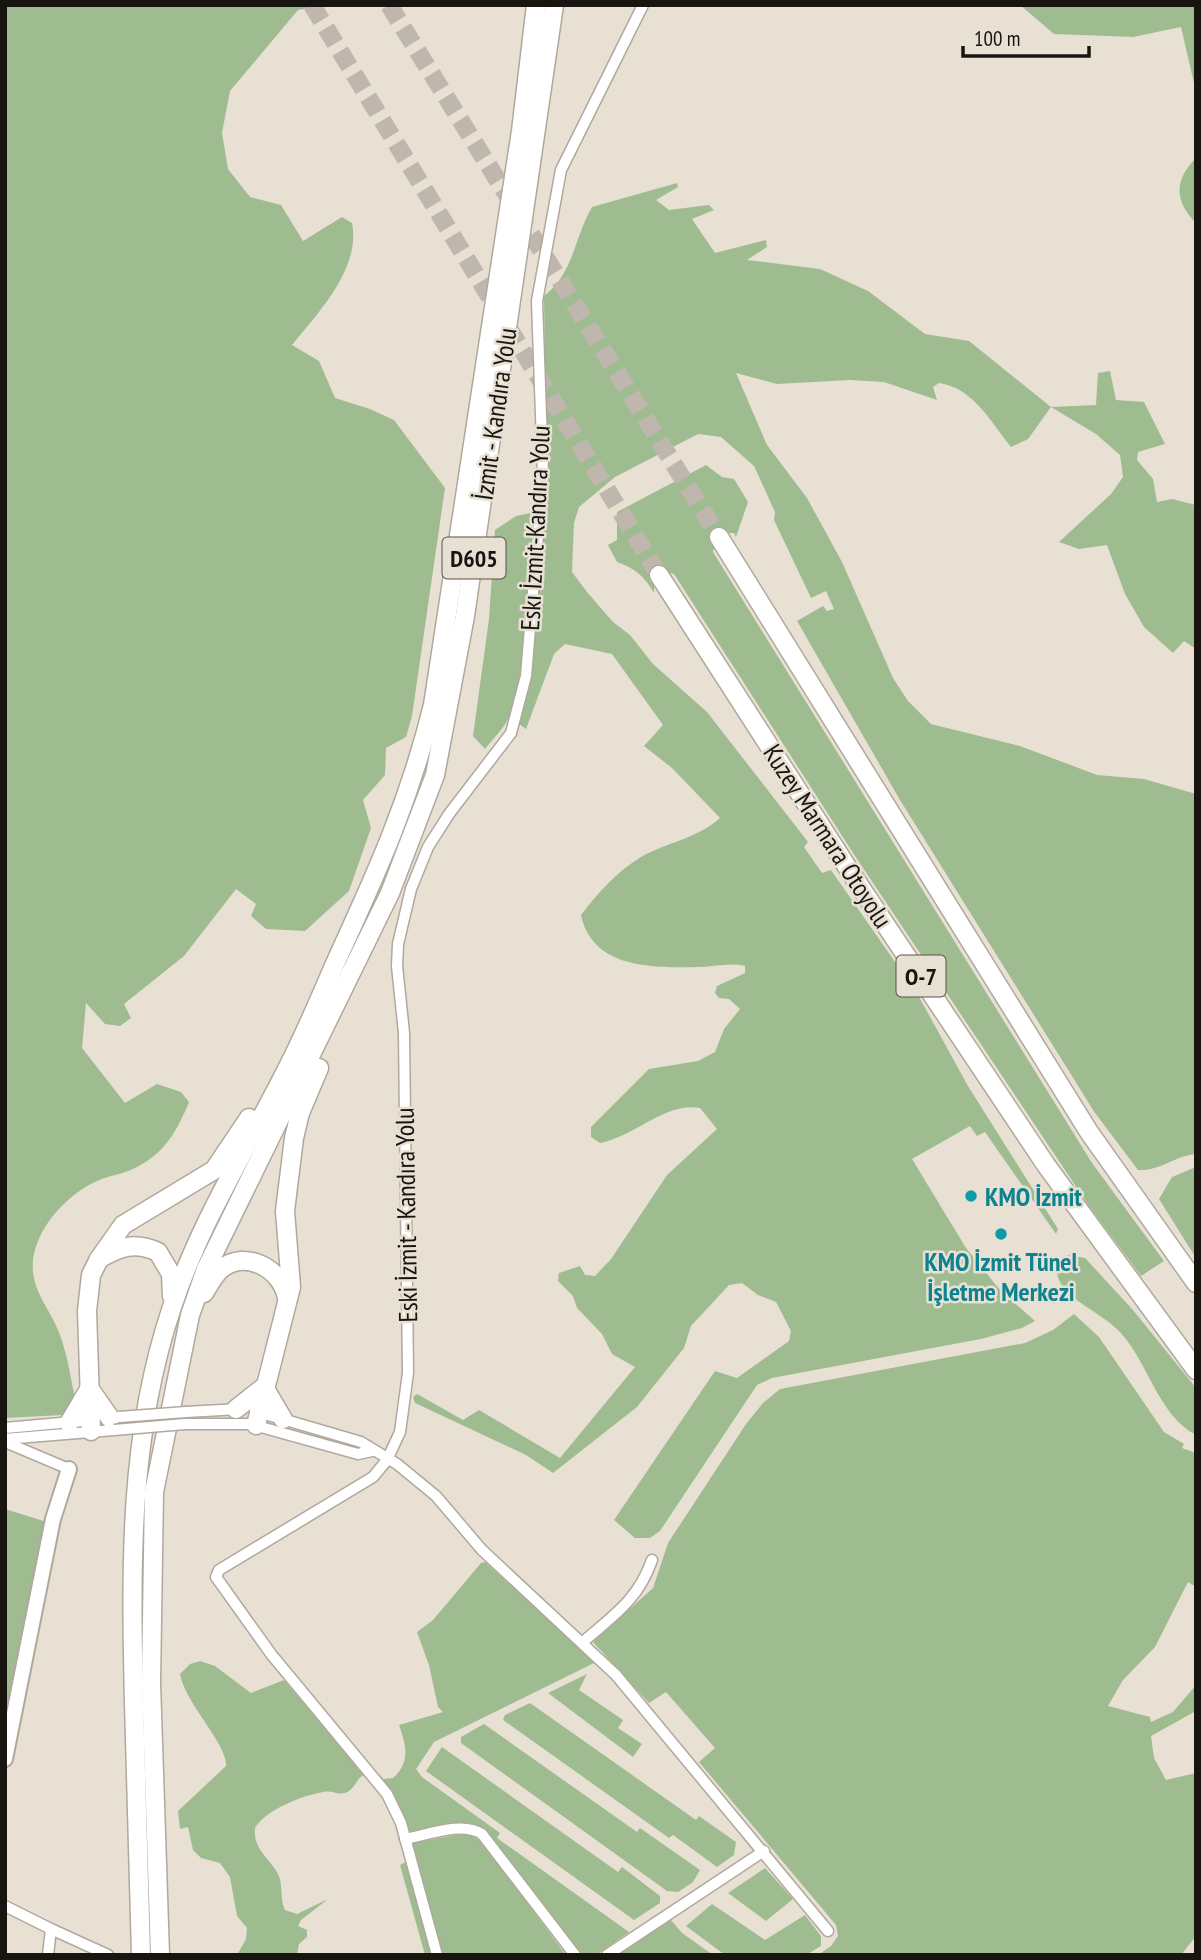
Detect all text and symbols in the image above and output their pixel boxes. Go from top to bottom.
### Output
scale bar [963,14,1089,58]
text: 100 m [974,25,1020,52]
street label: İzmit - Kandıra Yolu [467,326,523,502]
street label: Eskı İzmit-Kandıra Yolu [513,425,557,631]
road number: D605 [442,538,505,578]
street label: Kuzey Marmara Otoyolu [756,738,900,934]
road number: O-7 [897,956,946,996]
street label: Eski İzmit - Kandıra Yolu [388,1107,424,1323]
place label: KMO İzmit [985,1180,1082,1213]
marker: KMO İzmit [963,1188,979,1204]
marker: KMO İzmit Tünel İşletme Merkezi [993,1226,1009,1242]
place label: KMO İzmit Tünel İşletme Merkezi [924,1245,1078,1308]

